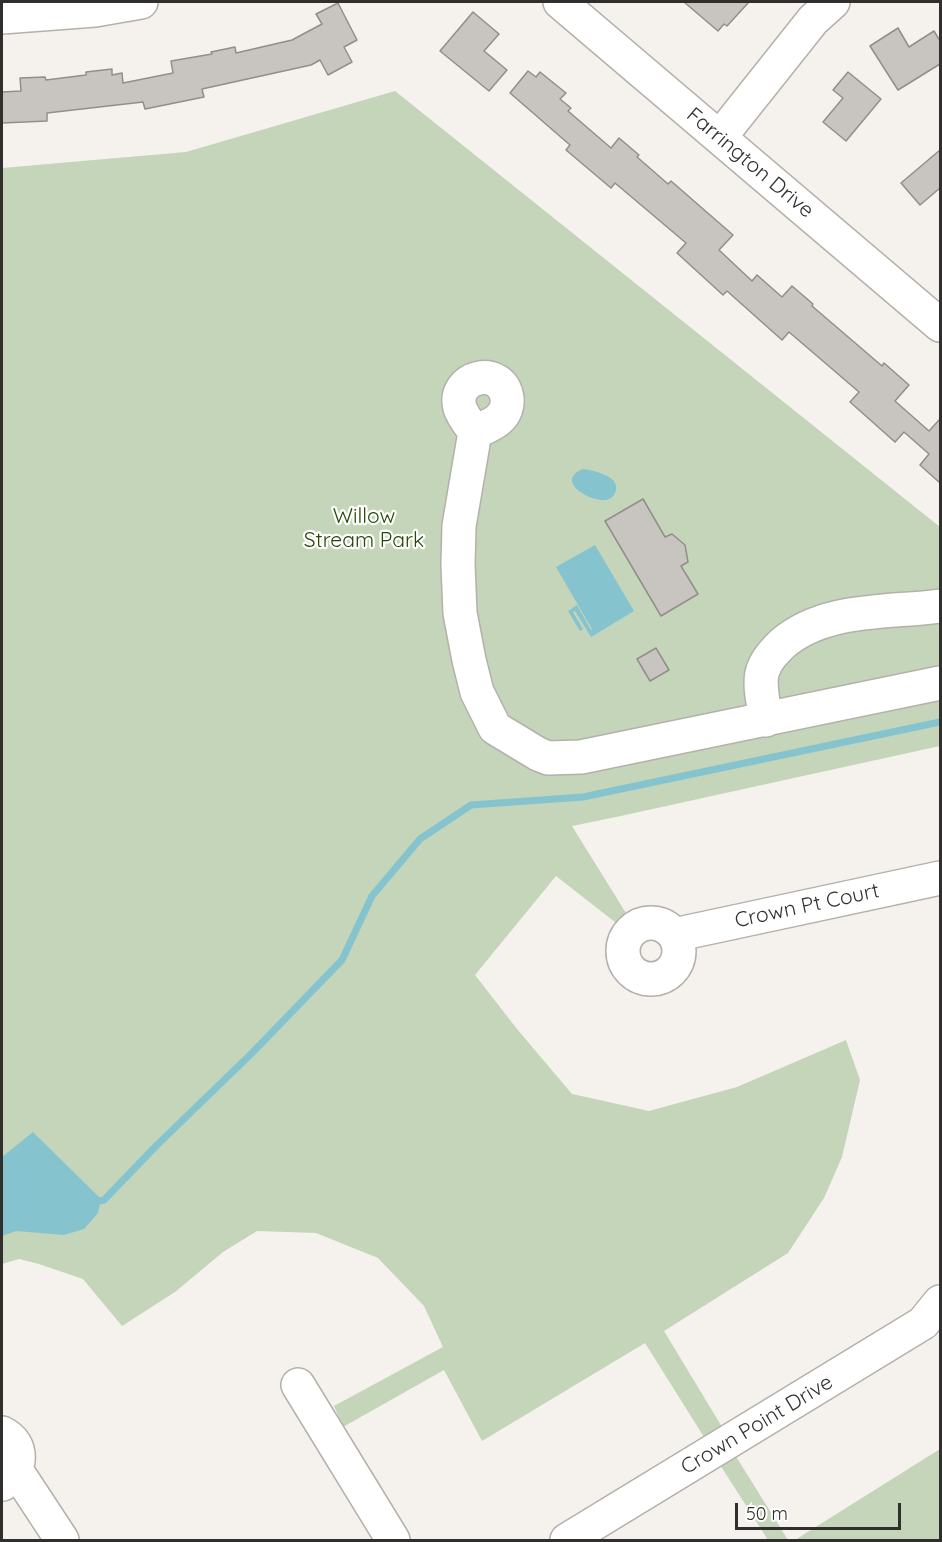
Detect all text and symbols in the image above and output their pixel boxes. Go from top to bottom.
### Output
street label: Farrington Drive [681,102,819,224]
park label: Willow Stream Park [304,504,424,554]
street label: Crown Pt Court [733,878,881,934]
street label: Crown Point Drive [676,1370,838,1480]
scale bar [738,1491,904,1529]
text: 50 m [746,1502,788,1525]

